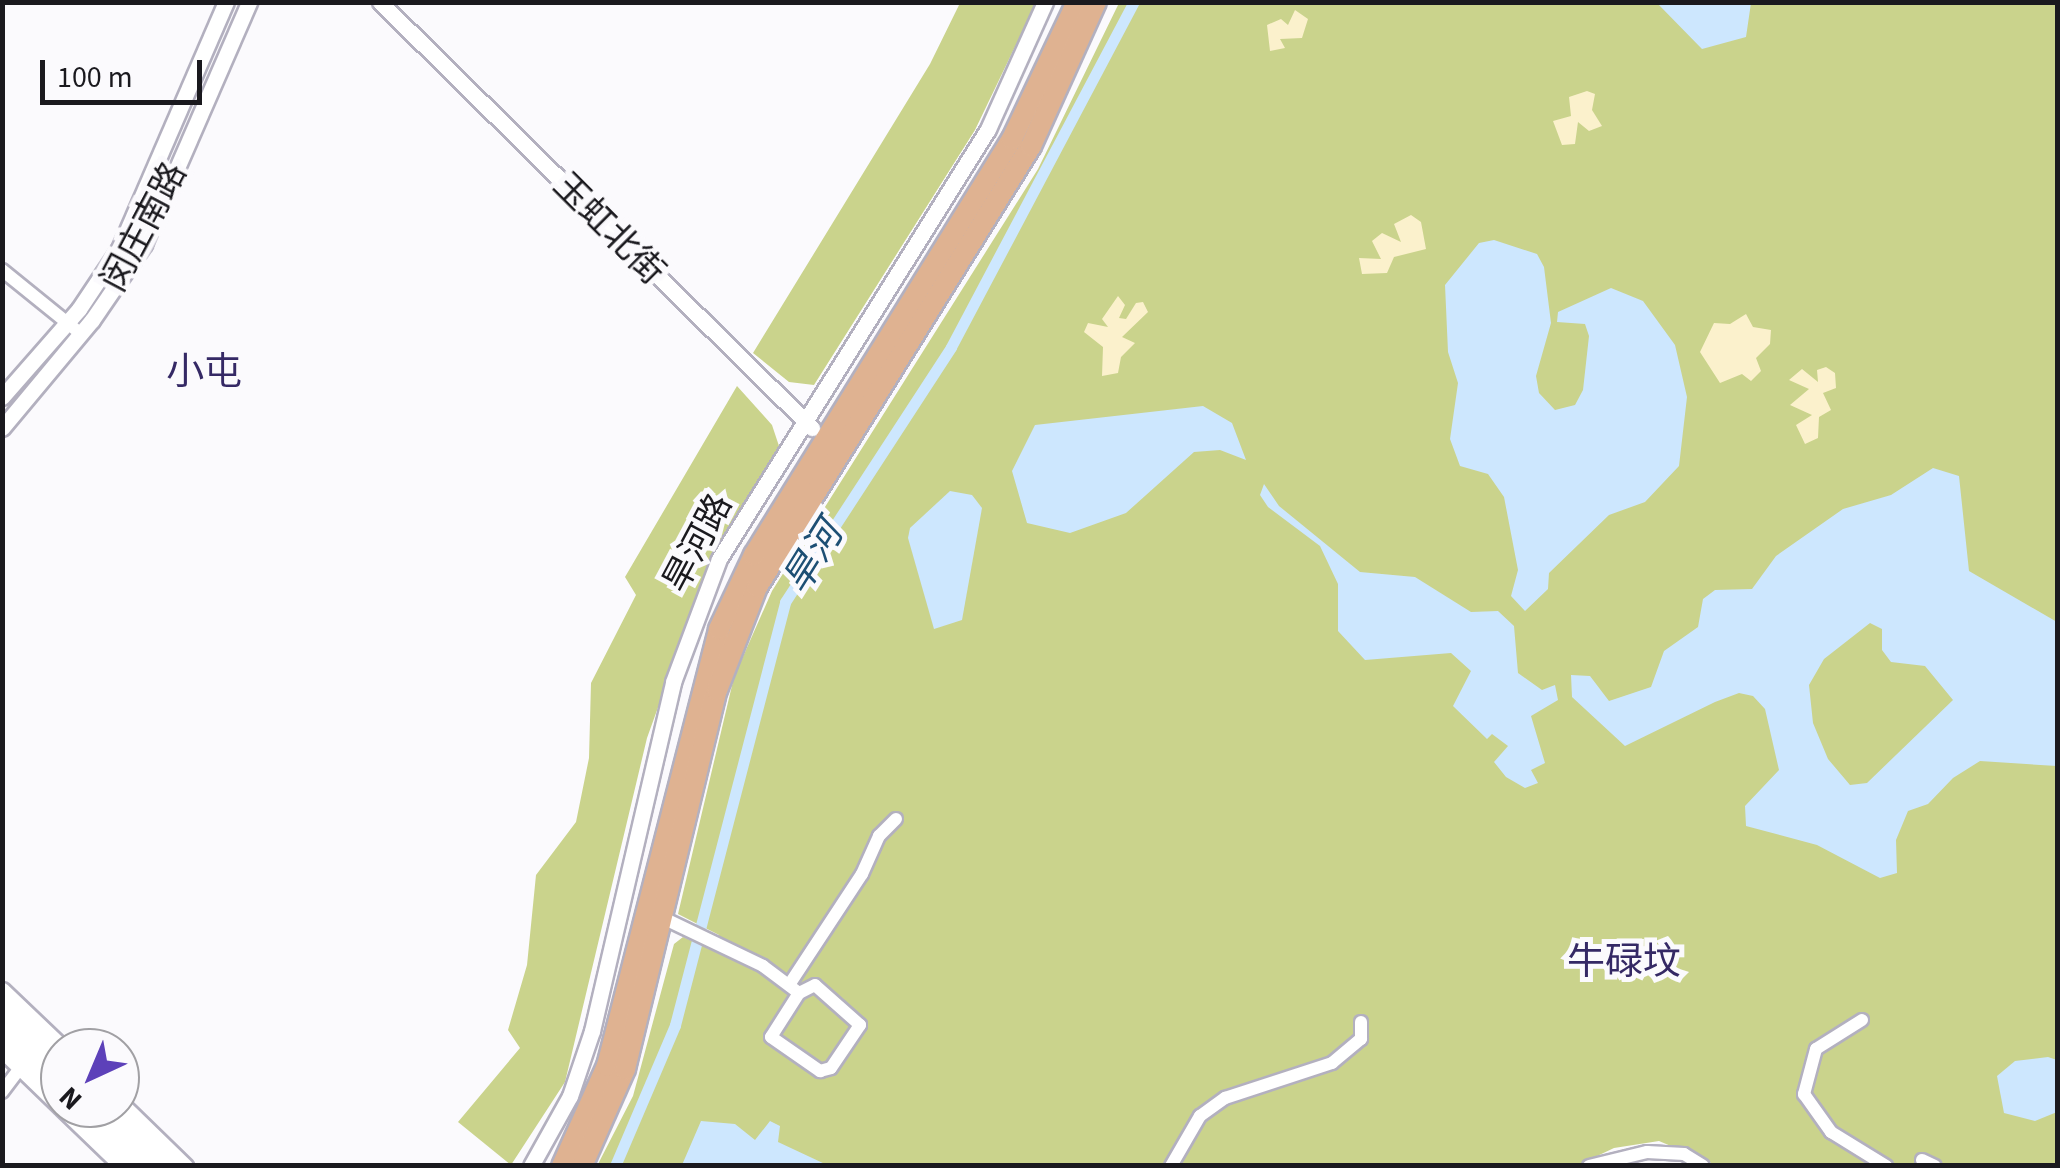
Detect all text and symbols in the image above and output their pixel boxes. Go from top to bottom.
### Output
scale bar [45,40,208,102]
text: 100 m [57,56,133,99]
street label: 闵庄南路 [93,155,195,299]
street label: 玉虹北街 [545,165,673,293]
district label: 小屯 [166,350,242,396]
street label: 旱河路 [655,487,741,599]
water label: 旱河 [775,514,853,602]
district label: 牛碌坟 [1567,940,1681,986]
north arrow [40,1028,140,1128]
text: N [50,1077,91,1119]

